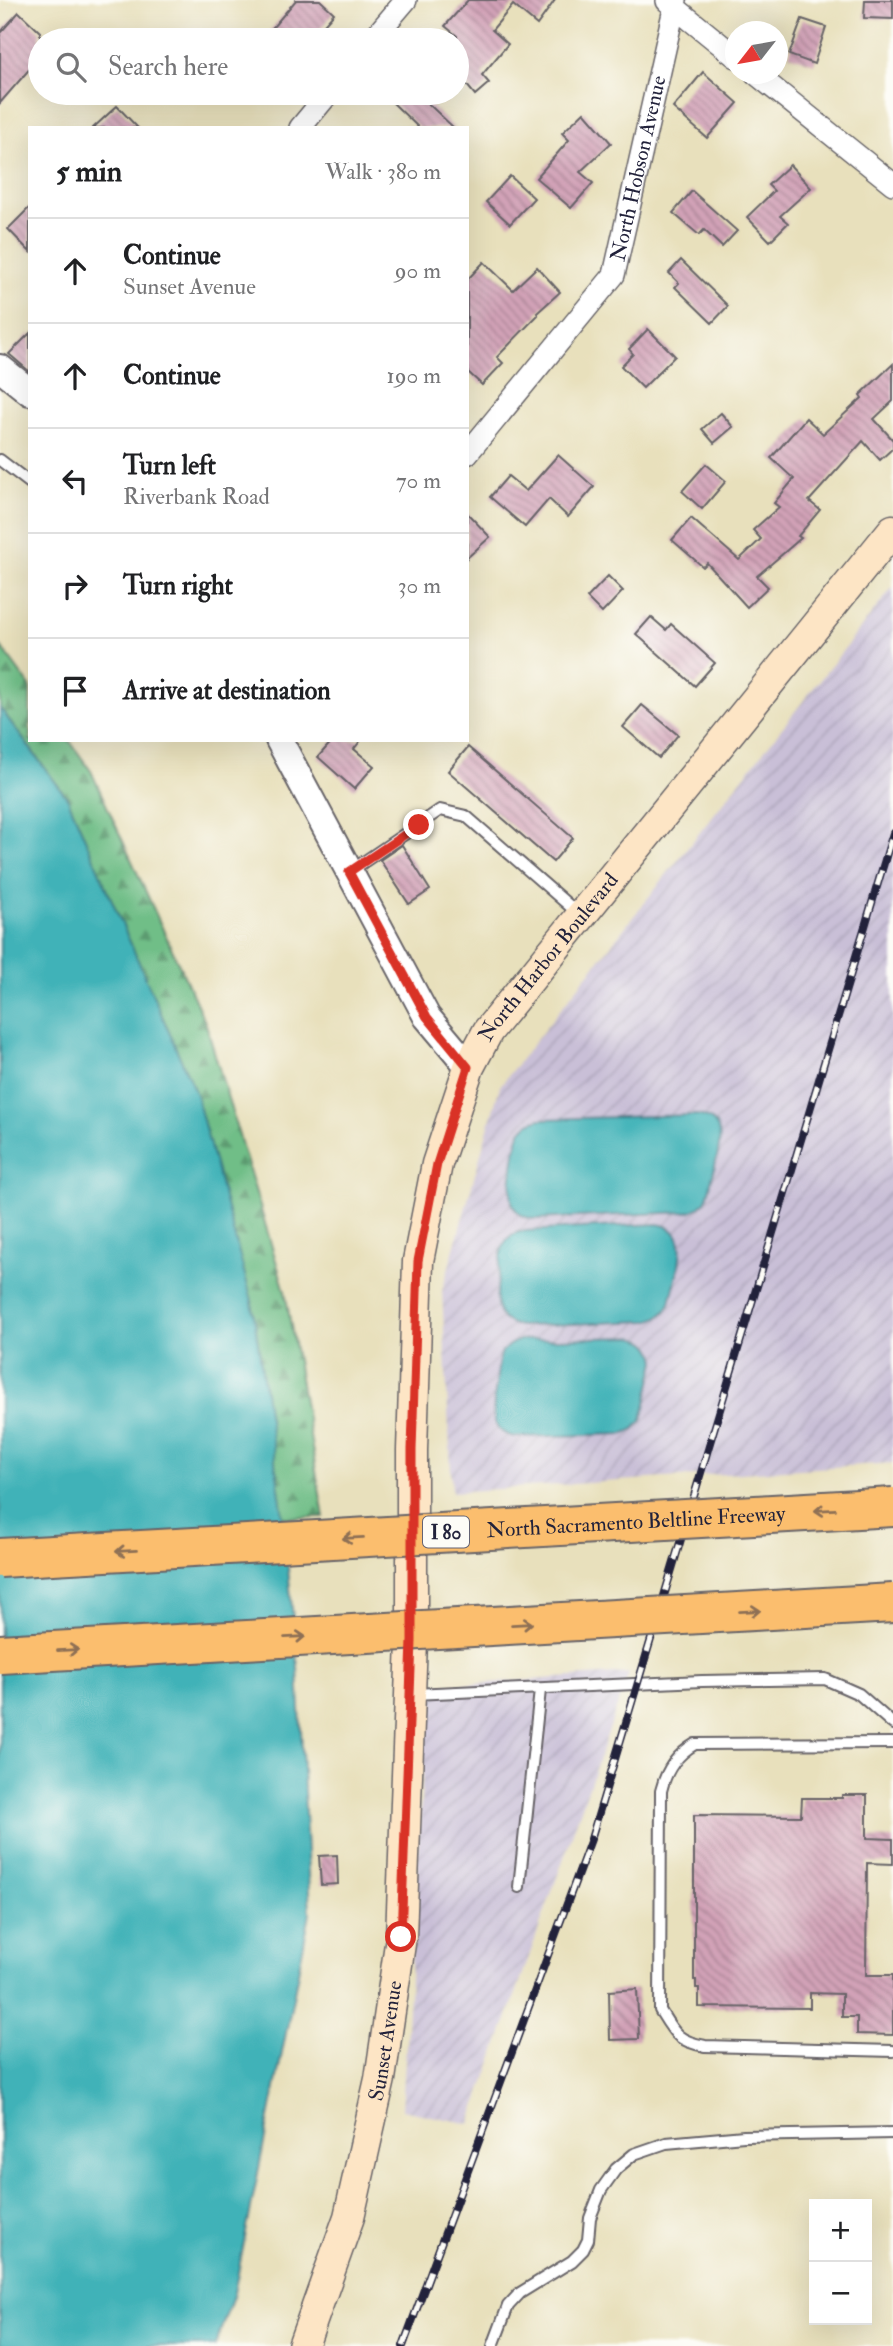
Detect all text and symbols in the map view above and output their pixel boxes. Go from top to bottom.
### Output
north arrow [725,21,788,84]
search box [28,28,469,105]
icon: search [52,48,90,86]
text: Search here [108,51,228,83]
street label: North Hobson Avenue [605,73,673,264]
text: 5 min [56,153,122,190]
text: Walk · 380 m [325,157,441,186]
text: Continue [123,240,221,272]
icon: ahead [56,252,94,290]
text: 90 m [395,256,441,285]
text: Sunset Avenue [123,272,256,301]
icon: ahead [56,357,94,395]
text: Continue [123,360,221,392]
text: 190 m [387,361,441,390]
text: Turn left [123,450,216,482]
icon: left [56,462,94,500]
text: 70 m [396,466,441,495]
text: Riverbank Road [123,482,270,511]
icon: right [56,567,94,605]
text: Turn right [123,570,233,602]
text: 30 m [398,571,441,600]
icon: arrive [56,672,94,710]
text: Arrive at destination [123,675,331,707]
route end [403,809,434,840]
street label: North Harbor Boulevard [472,867,625,1046]
street label: North Sacramento Beltline Freeway [486,1500,787,1544]
one-way arrow [814,1504,837,1517]
road number: I 80 [423,1516,469,1548]
one-way arrow [342,1532,365,1545]
one-way arrow [115,1545,138,1558]
one-way arrow [738,1604,760,1617]
one-way arrow [511,1617,533,1630]
one-way arrow [283,1630,306,1643]
one-way arrow [56,1643,79,1656]
route start [385,1921,416,1952]
street label: Sunset Avenue [362,1979,408,2104]
map controls [809,2199,872,2325]
button: + [809,2199,872,2262]
button: − [809,2262,872,2325]

